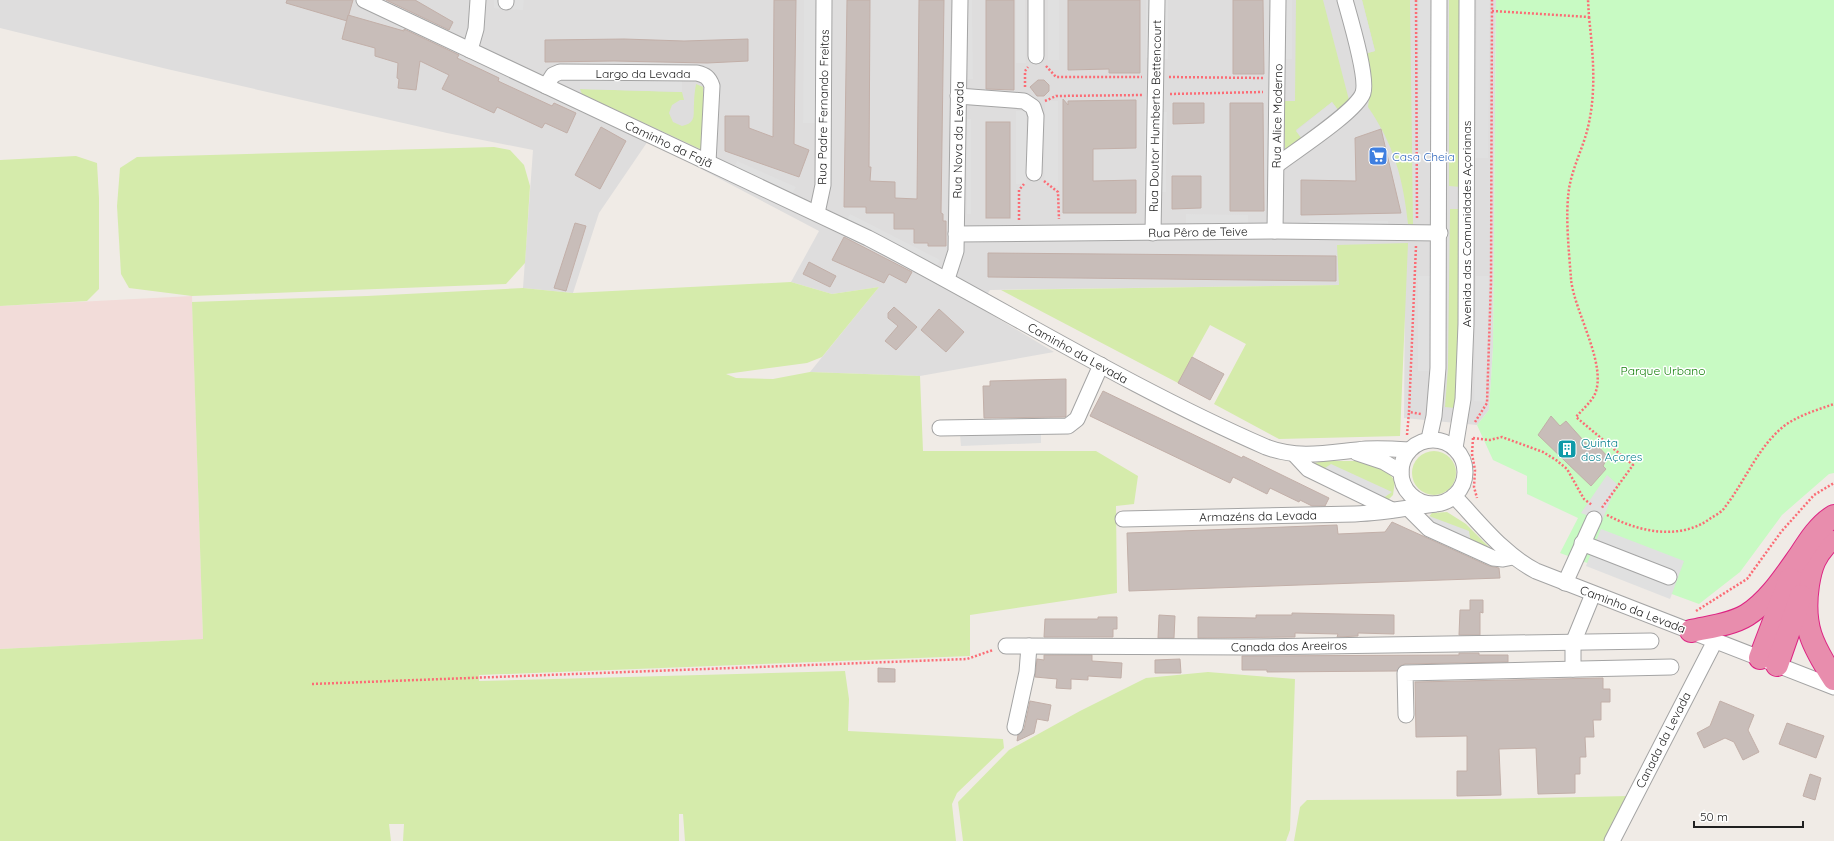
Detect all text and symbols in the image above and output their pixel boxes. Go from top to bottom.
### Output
street label: Rua Doutor Humberto Bettencourt [1146,20,1164,212]
street label: Rua Padre Fernando Freitas [814,29,832,185]
street label: Rua Alice Moderno [1269,64,1285,168]
street label: Largo da Levada [596,66,690,81]
street label: Rua Nova da Levada [949,81,967,199]
street label: Caminho da Fajã [623,117,715,171]
street label: Avenida das Comunidades Açorianas [1459,120,1474,327]
supermarket icon: Casa Cheia [1367,145,1389,167]
place label: Casa Cheia [1392,149,1455,164]
street label: Rua Pêro de Teive [1148,224,1248,240]
street label: Caminho da Levada [1025,319,1131,387]
park label: Parque Urbano [1621,363,1705,378]
place label: Quinta dos Açores [1581,435,1643,464]
building icon: Quinta dos Açores [1556,438,1578,460]
street label: Armazéns da Levada [1199,507,1317,525]
street label: Caminho da Levada [1578,582,1688,636]
street label: Canada dos Areeiros [1231,637,1348,655]
street label: Canada da Levada [1632,689,1694,791]
scale bar [1694,803,1803,829]
text: 50 m [1700,809,1728,824]

